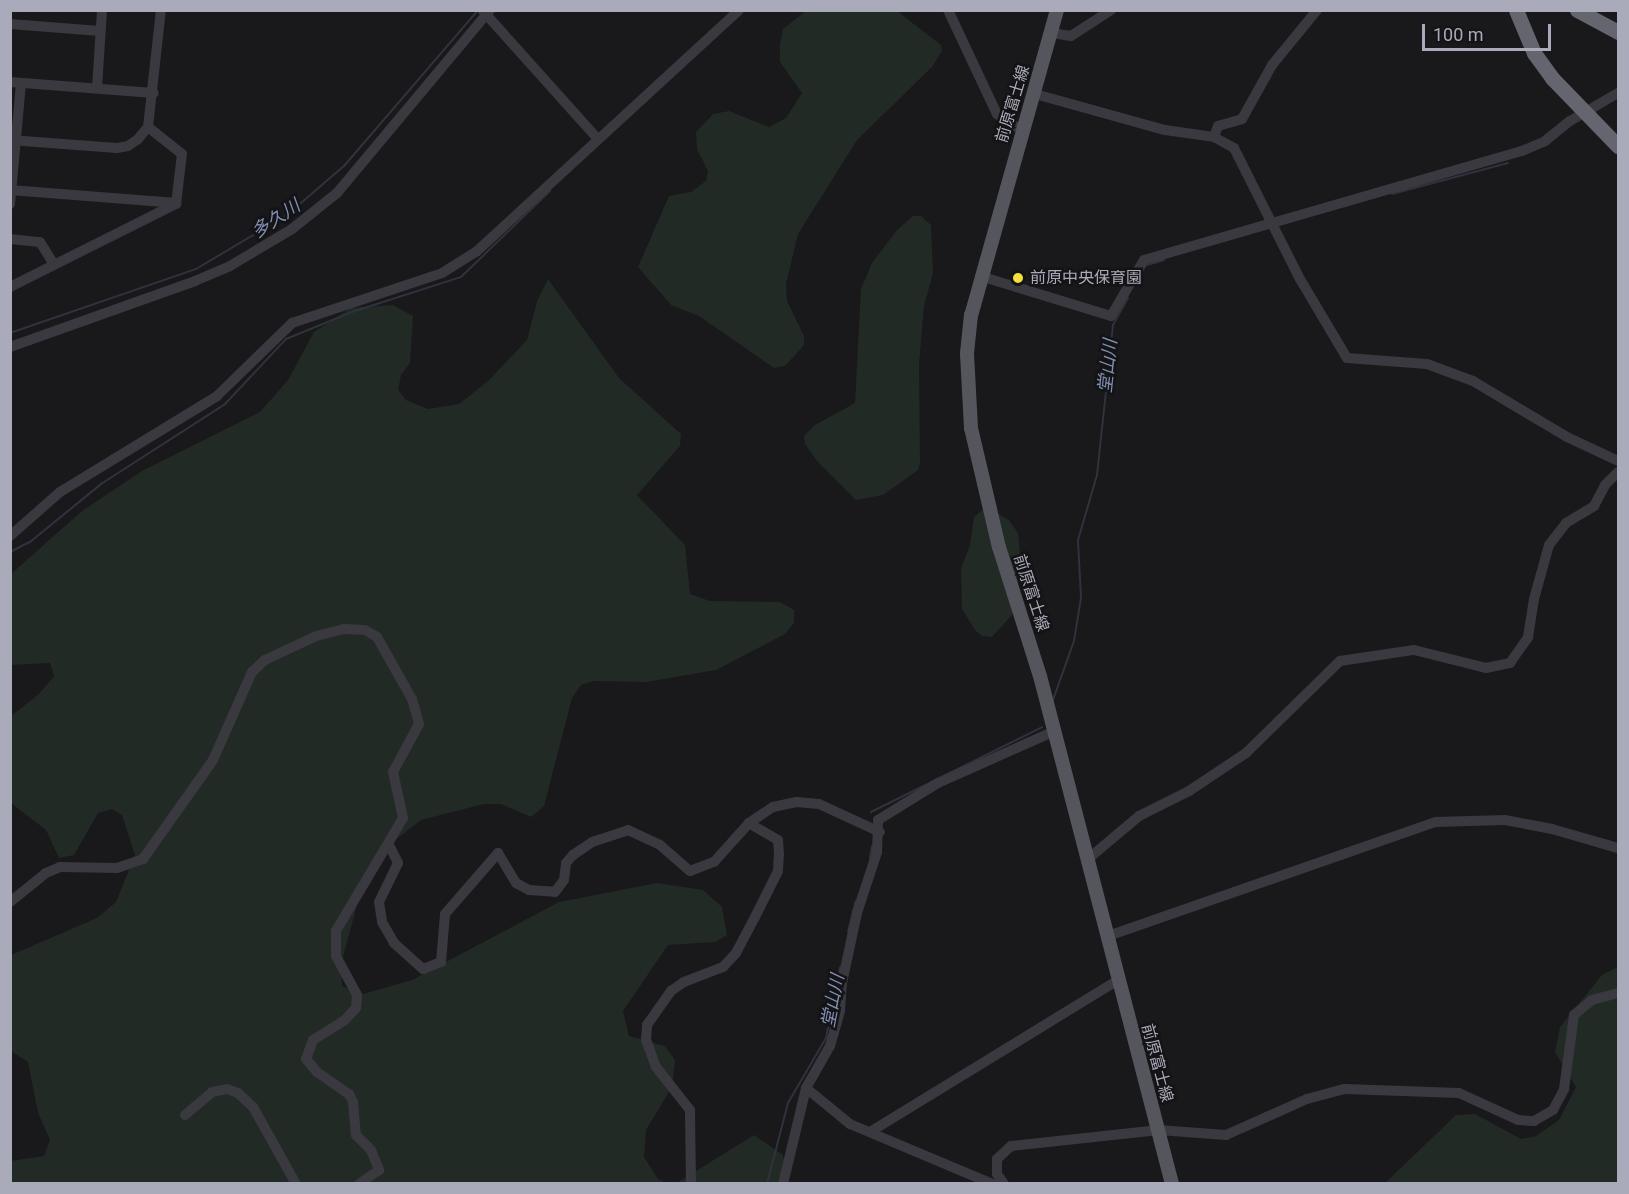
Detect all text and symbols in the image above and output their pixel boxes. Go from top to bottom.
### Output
scale bar [1425,12,1554,50]
text: 100 m [1433,24,1484,45]
street label: 前原富士線 [992,63,1034,145]
water label: 多久川 [248,195,304,243]
place label: 前原中央保育園 [1030,268,1142,288]
marker: 前原中央保育園 [1011,271,1025,285]
water label: 堂山川 [1094,338,1122,394]
street label: 前原富士線 [1010,552,1052,634]
water label: 堂山川 [817,972,849,1030]
street label: 前原富士線 [1137,1022,1177,1104]

